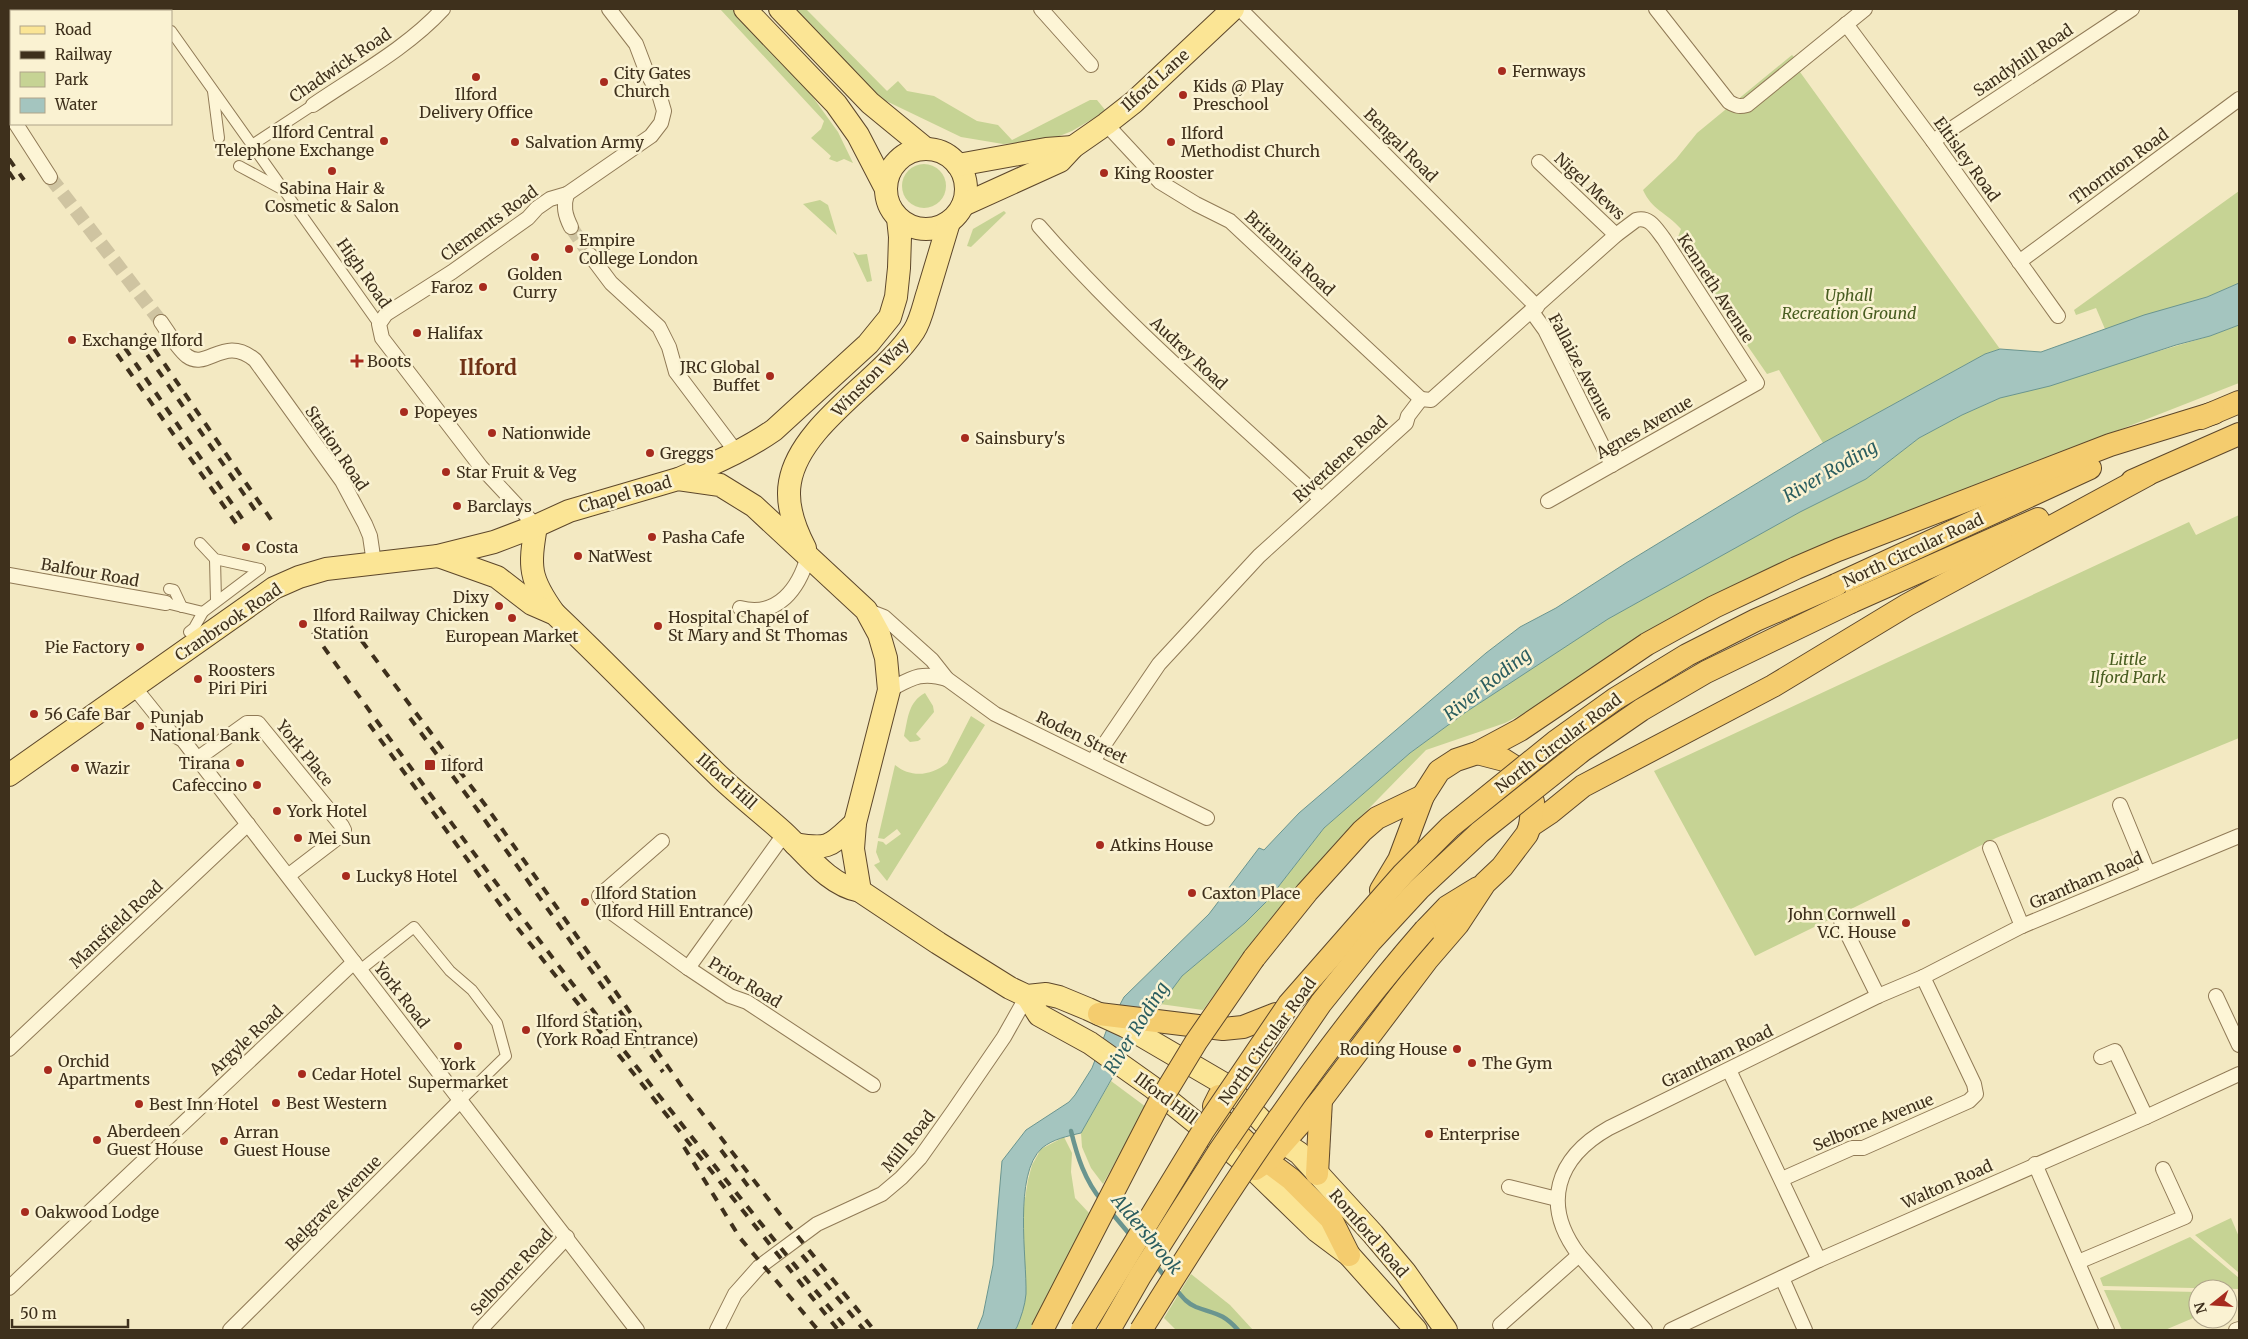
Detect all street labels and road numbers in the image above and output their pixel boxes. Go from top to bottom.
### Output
street label: Sandyhill Road [1969,19,2077,101]
street label: Chadwick Road [285,23,395,106]
street label: Ilford Lane [1117,44,1193,116]
street label: Bengal Road [1360,104,1442,186]
street label: Eltisley Road [1930,113,2005,205]
street label: Thornton Road [2066,123,2173,208]
street label: Nigel Mews [1550,148,1630,224]
street label: Clements Road [437,181,542,265]
street label: Britannia Road [1241,206,1339,300]
street label: Kenneth Avenue [1673,230,1759,346]
street label: High Road [333,234,395,312]
street label: Fallaize Avenue [1544,310,1618,424]
street label: Audrey Road [1146,312,1232,394]
street label: Winston Way [827,333,913,421]
street label: Agnes Avenue [1591,391,1696,463]
street label: Station Road [301,402,373,495]
street label: Riverdene Road [1289,411,1391,507]
street label: Chapel Road [576,471,674,517]
street label: North Circular Road [1839,508,1987,591]
street label: Balfour Road [39,553,141,591]
street label: Cranbrook Road [171,579,285,665]
street label: North Circular Road [1491,689,1625,797]
street label: Roden Street [1033,706,1132,768]
street label: York Place [272,715,338,790]
street label: Ilford Hill [693,749,761,813]
street label: Grantham Road [2026,847,2146,913]
street label: Mansfield Road [65,876,167,972]
street label: Prior Road [705,952,785,1012]
street label: York Road [370,957,434,1032]
street label: North Circular Road [1214,973,1320,1109]
street label: Argyle Road [204,1001,287,1080]
street label: Grantham Road [1658,1020,1776,1092]
street label: Ilford Hill [1130,1068,1202,1128]
street label: Selborne Avenue [1810,1089,1936,1155]
street label: Mill Road [877,1106,939,1176]
street label: Belgrave Avenue [281,1151,385,1255]
street label: Walton Road [1898,1155,1996,1213]
street label: Romford Road [1325,1185,1413,1281]
street label: Selborne Road [466,1224,556,1319]

